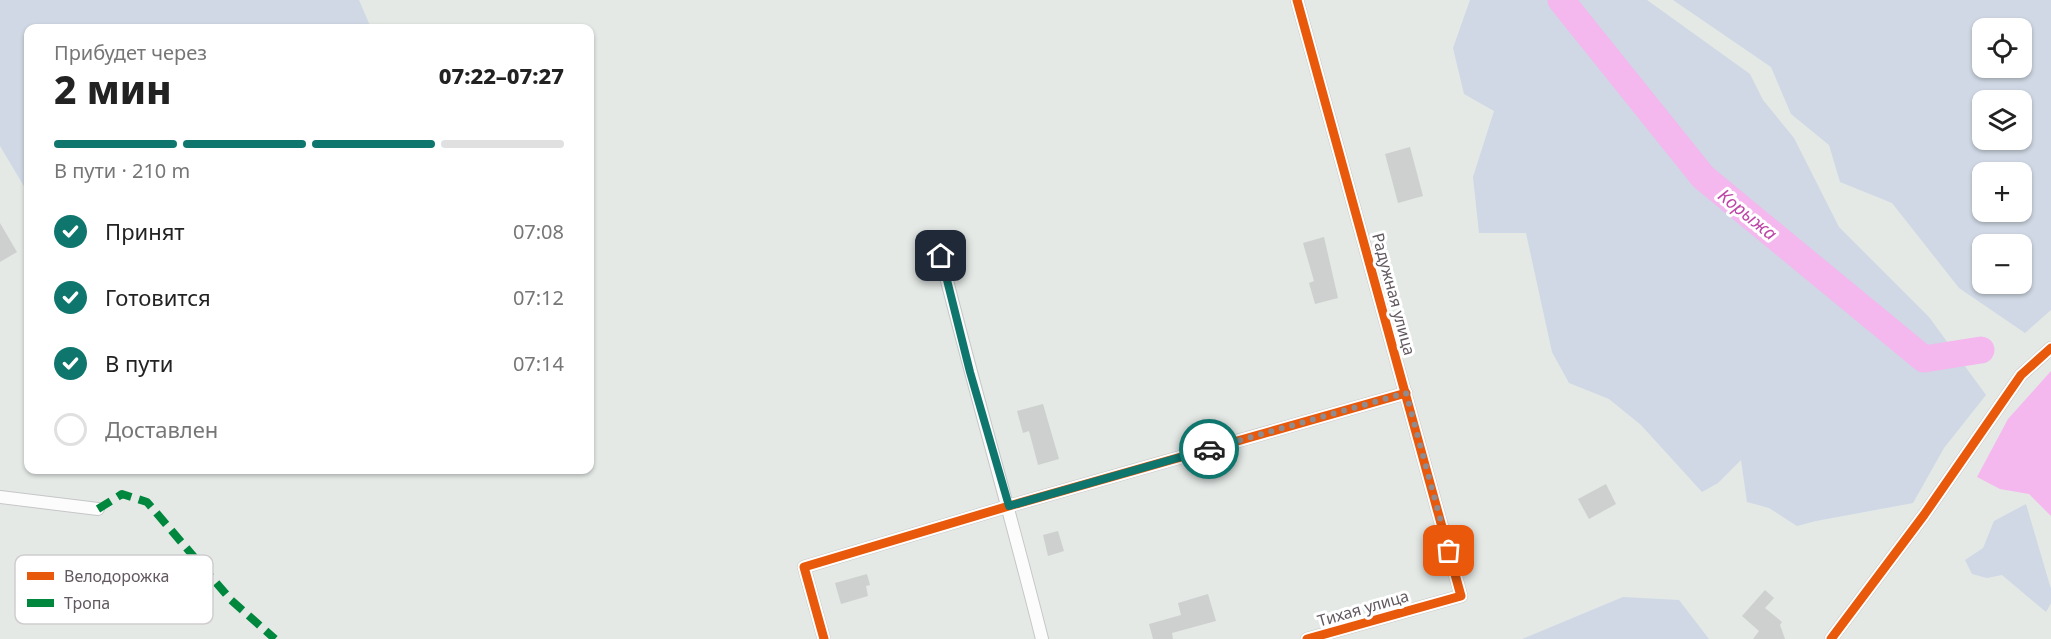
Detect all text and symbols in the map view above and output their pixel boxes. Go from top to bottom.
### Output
map controls [1972,18,2032,294]
button: locate [1972,18,2032,78]
text: Прибудет через [54,39,207,66]
text: 07:22–07:27 [439,60,564,90]
text: 2 мин [54,62,172,115]
button: layers [1972,90,2032,150]
text: В пути · 210 m [54,157,190,184]
button: + [1972,162,2032,222]
water label: Корыжа [1714,183,1782,245]
icon: check [54,215,87,248]
text: Принят [105,216,185,246]
text: 07:08 [513,218,564,245]
pin [915,230,966,281]
street label: Радужная улица [1367,230,1421,358]
button: − [1972,234,2032,294]
icon: home [924,239,957,272]
icon: check [54,281,87,314]
text: Готовится [105,282,211,312]
text: 07:12 [513,284,564,311]
icon: check [54,347,87,380]
text: В пути [105,348,173,378]
text: 07:14 [513,350,564,377]
text: Доставлен [105,414,218,444]
courier [1179,419,1239,479]
icon: car [1193,433,1226,466]
pin [1423,525,1474,576]
icon: bag [1432,534,1465,567]
legend [15,555,213,624]
text: Велодорожка [64,565,169,587]
street label: Тихая улица [1315,584,1411,632]
text: Тропа [64,592,110,614]

